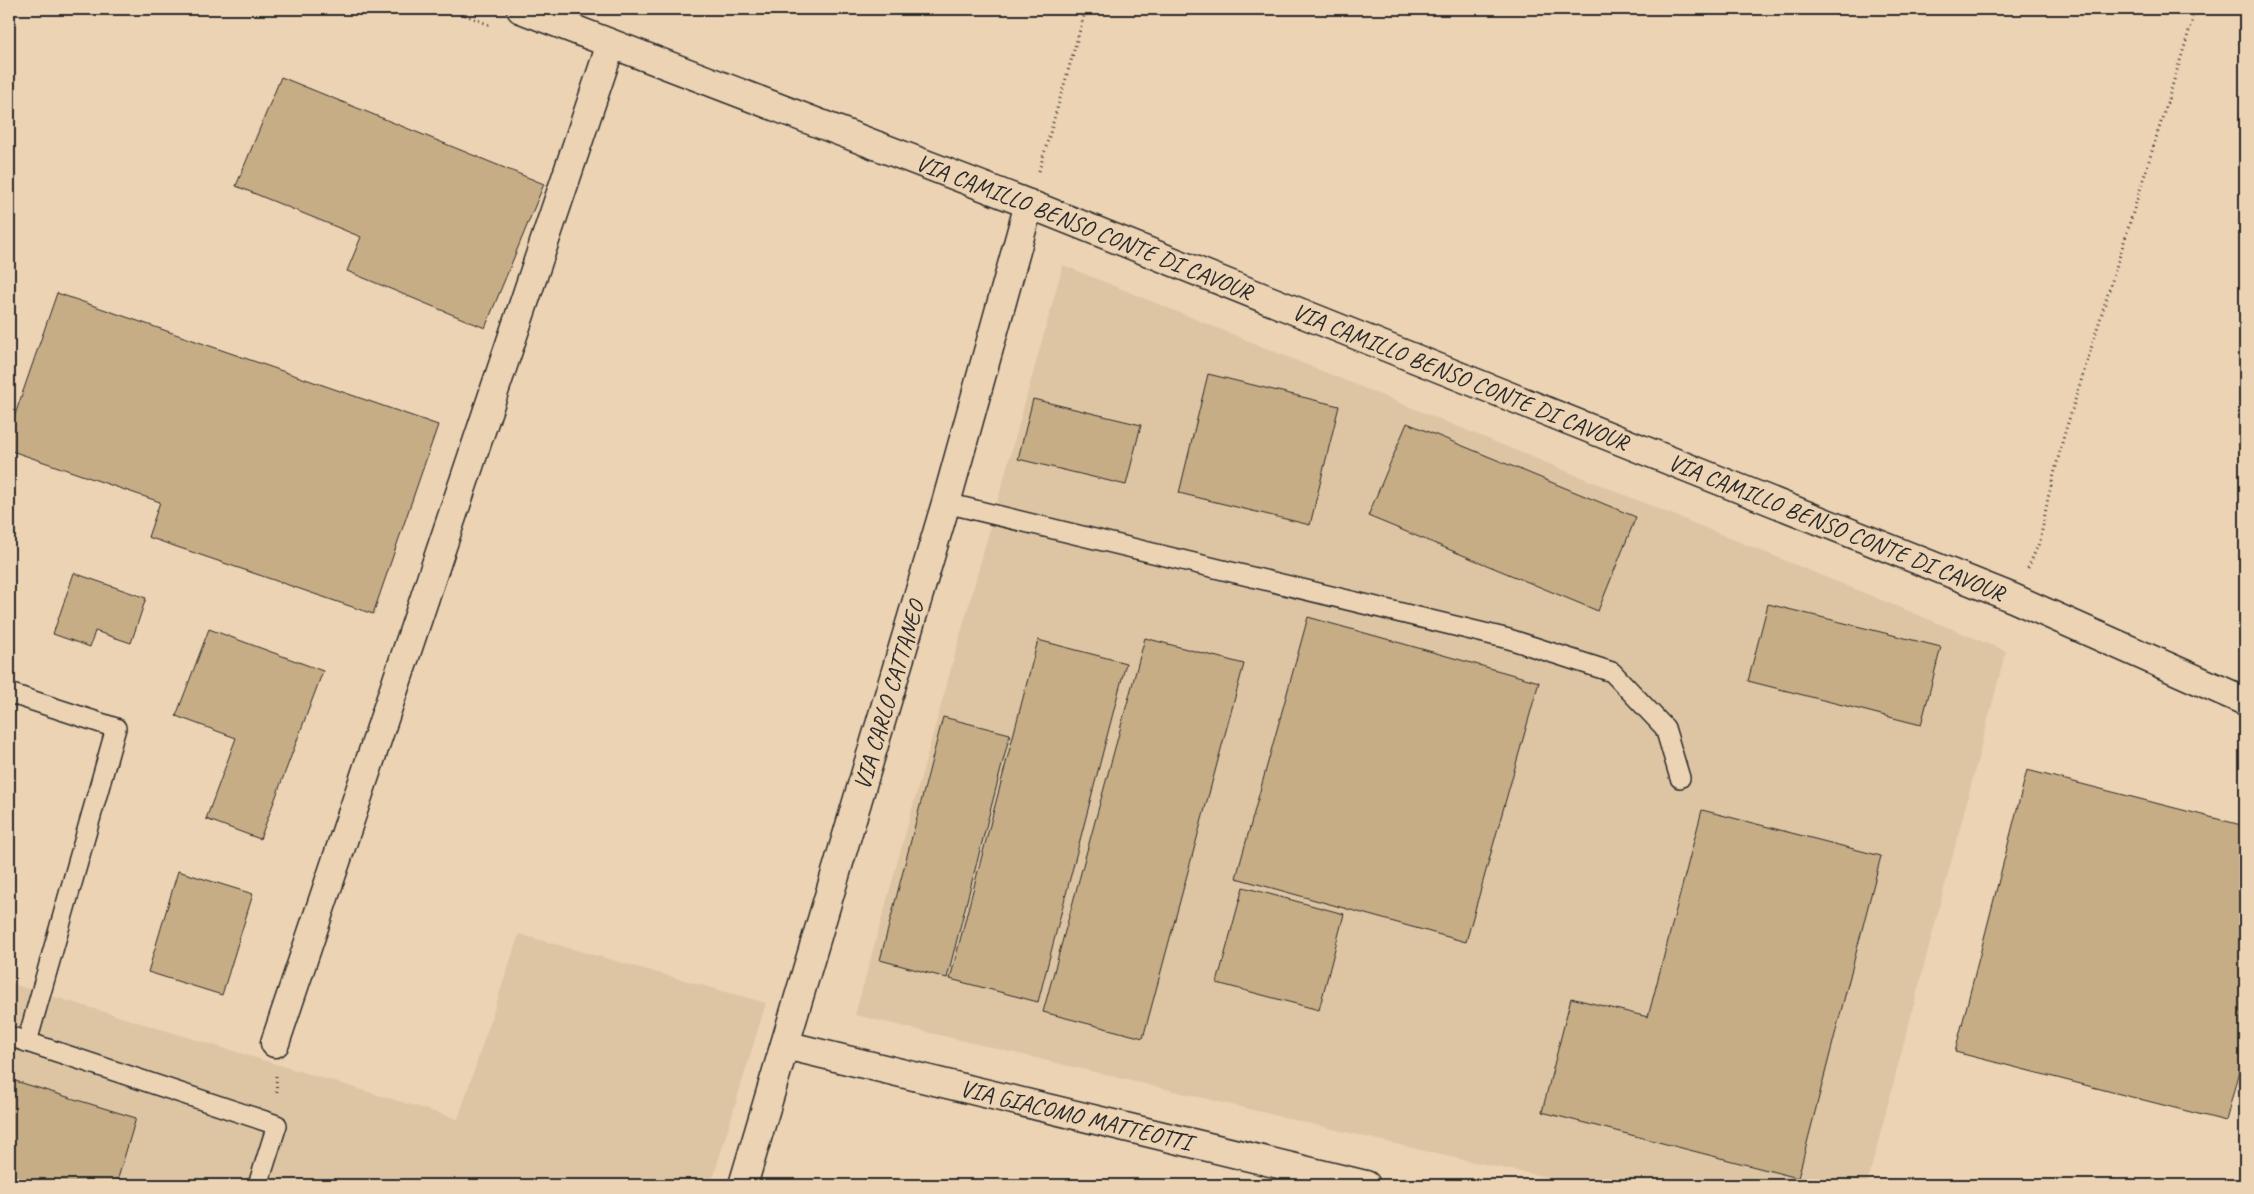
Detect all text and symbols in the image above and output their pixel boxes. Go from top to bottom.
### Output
street label: VIA CAMILLO BENSO CONTE DI CAVOUR [912,147,1259,308]
street label: VIA CAMILLO BENSO CONTE DI CAVOUR [1288,296,1635,458]
street label: VIA CAMILLO BENSO CONTE DI CAVOUR [1664,447,2011,609]
street label: VIA CARLO CATTANEO [847,595,932,793]
street label: VIA GIACOMO MATTEOTTI [957,1073,1200,1159]

